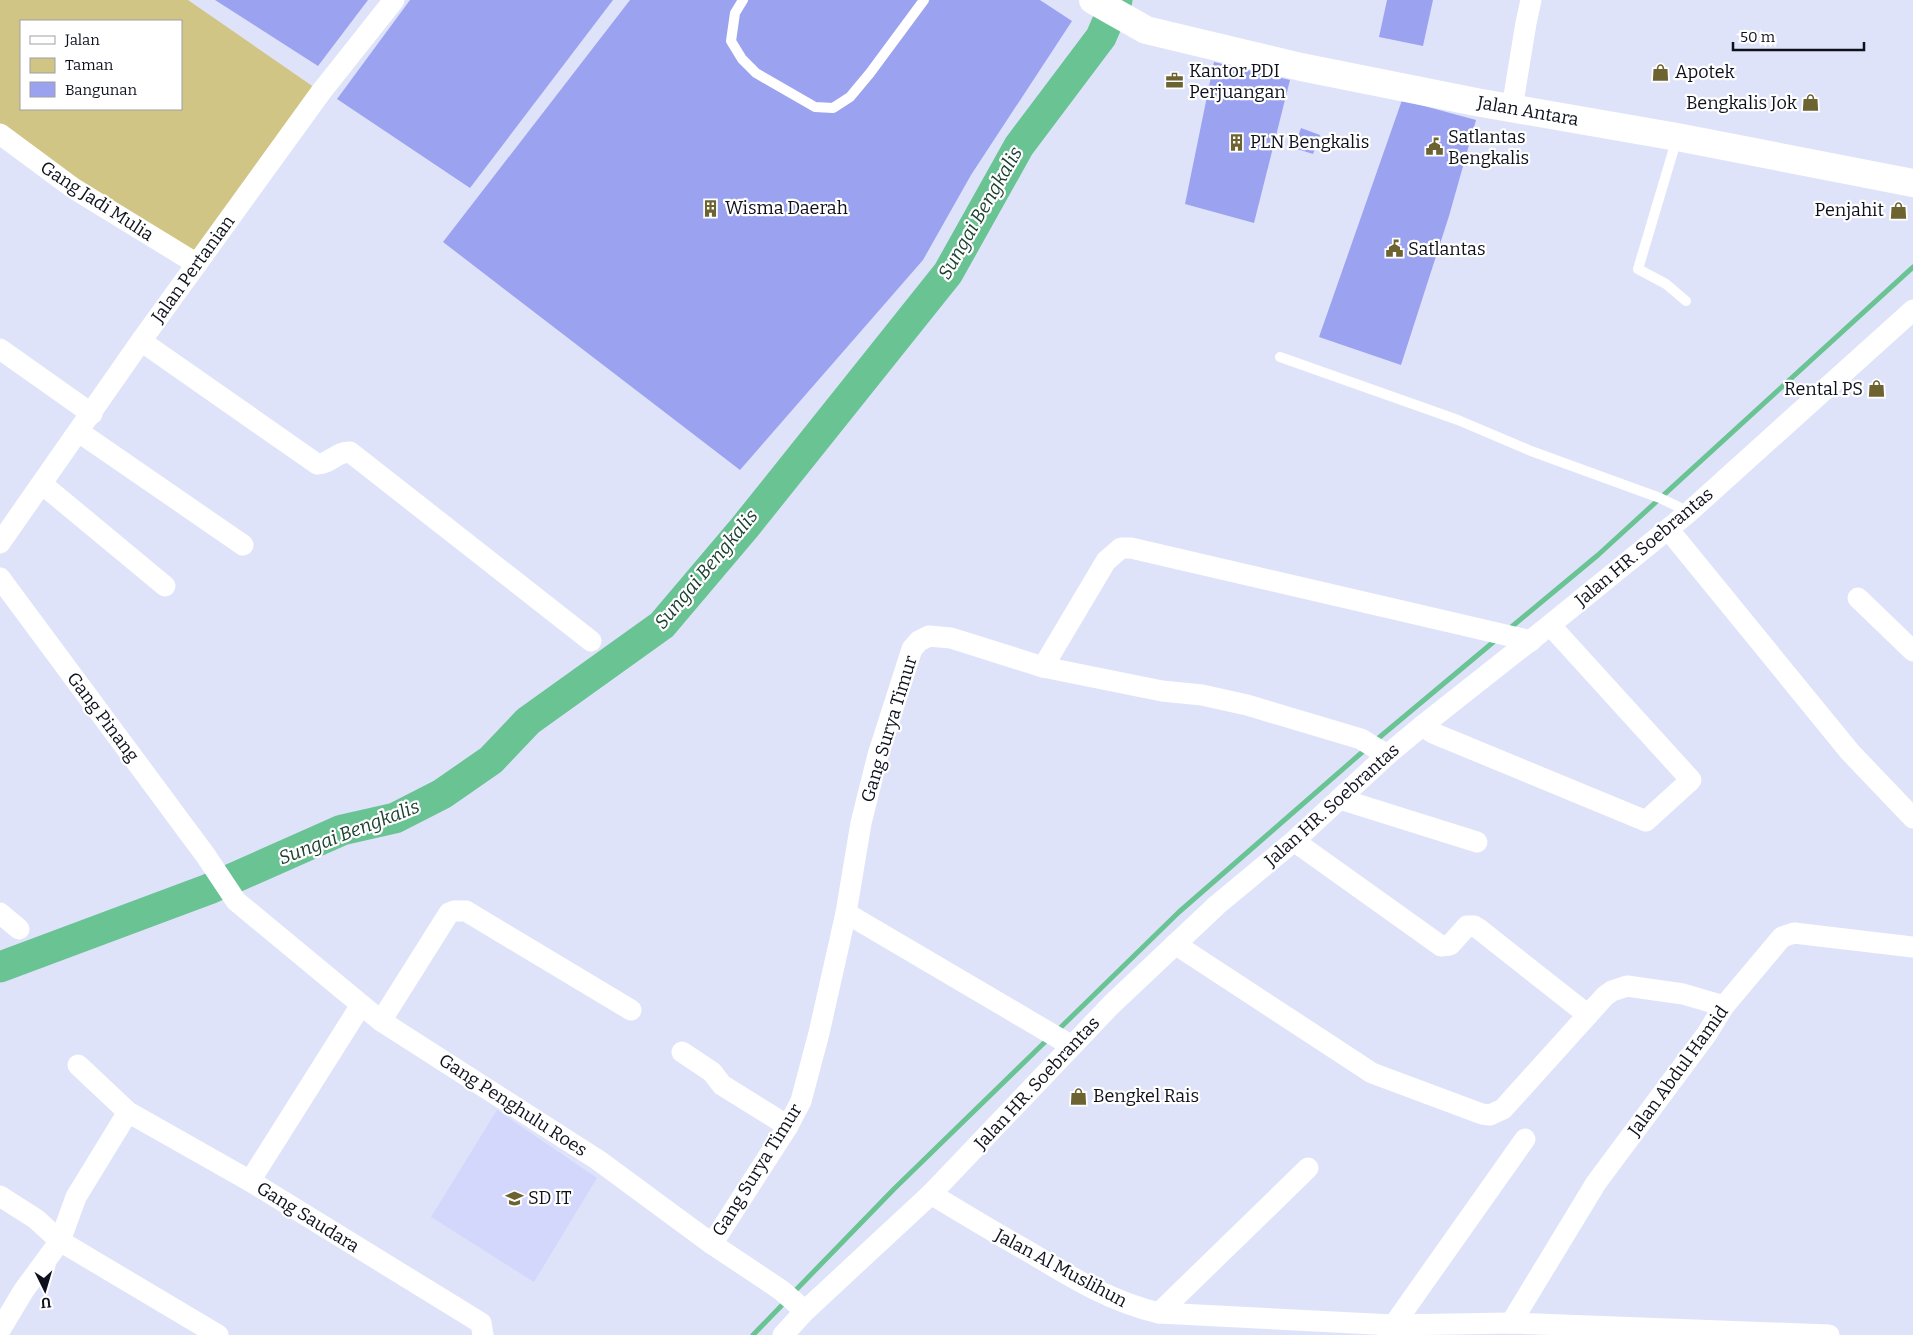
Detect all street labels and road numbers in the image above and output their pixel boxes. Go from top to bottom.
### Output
street label: Jalan Antara [1475,91,1580,131]
street label: Gang Jadi Mulia [36,156,158,246]
street label: Jalan Pertanian [146,211,240,328]
street label: Jalan HR. Soebrantas [1570,483,1717,612]
street label: Gang Surya Timur [856,653,922,805]
street label: Gang Pinang [62,668,144,766]
street label: Jalan HR. Soebrantas [1259,739,1404,872]
street label: Jalan Abdul Hamid [1623,1001,1733,1141]
street label: Jalan HR. Soebrantas [969,1012,1104,1155]
street label: Gang Penghulu Roes [435,1049,591,1161]
street label: Gang Surya Timur [707,1100,807,1240]
street label: Gang Saudara [253,1177,364,1257]
street label: Jalan Al Muslihun [990,1223,1131,1312]

